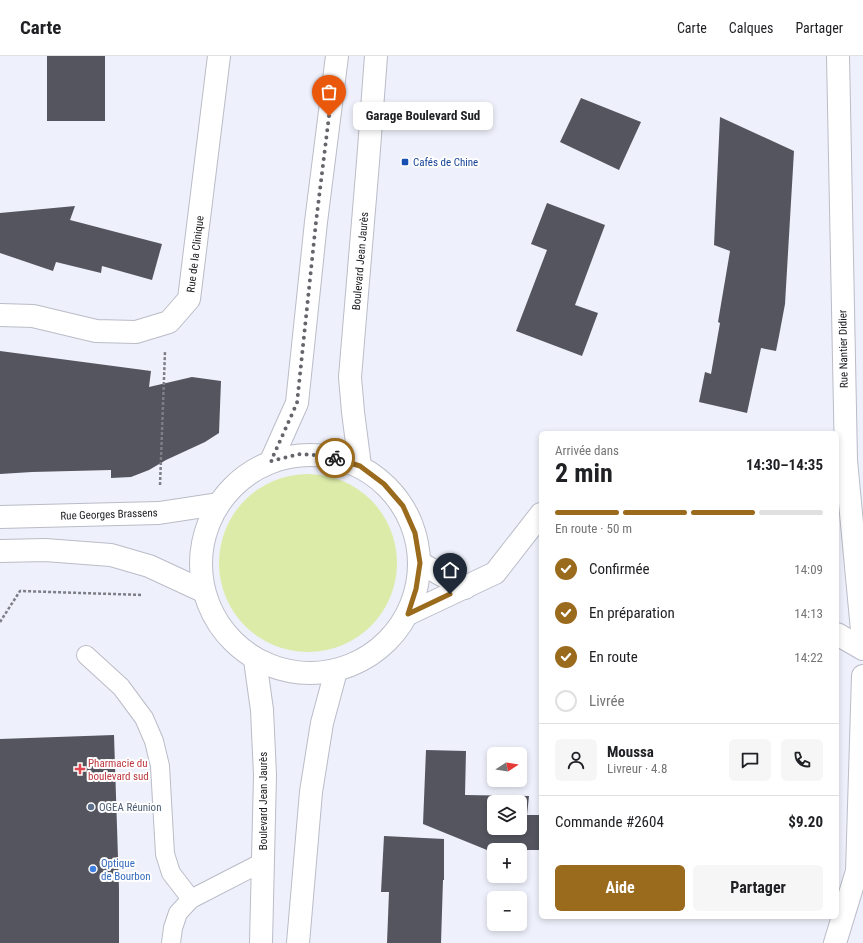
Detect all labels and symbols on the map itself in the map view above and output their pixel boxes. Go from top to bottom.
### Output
pin [312,75,346,116]
callout: Garage Boulevard Sud [353,102,493,130]
place label: Cafés de Chine [413,156,478,169]
marker: Cafés de Chine [400,157,410,167]
street label: Boulevard Jean Jaurès [350,211,371,311]
street label: Rue de la Clinique [184,215,207,293]
street label: Rue Nantier Didier [836,309,851,388]
courier [315,438,355,478]
street label: Rue Georges Brassens [60,506,158,523]
pin [433,553,467,594]
north arrow [487,747,527,787]
street label: Boulevard Jean Jaurès [257,752,270,850]
place label: Pharmacie du boulevard sud [88,757,149,783]
marker: Pharmacie du boulevard sud [75,764,85,774]
place label: OGEA Réunion [99,801,161,814]
marker: OGEA Réunion [86,802,96,812]
place label: Optique de Bourbon [101,857,151,883]
marker: Optique de Bourbon [88,864,98,874]

